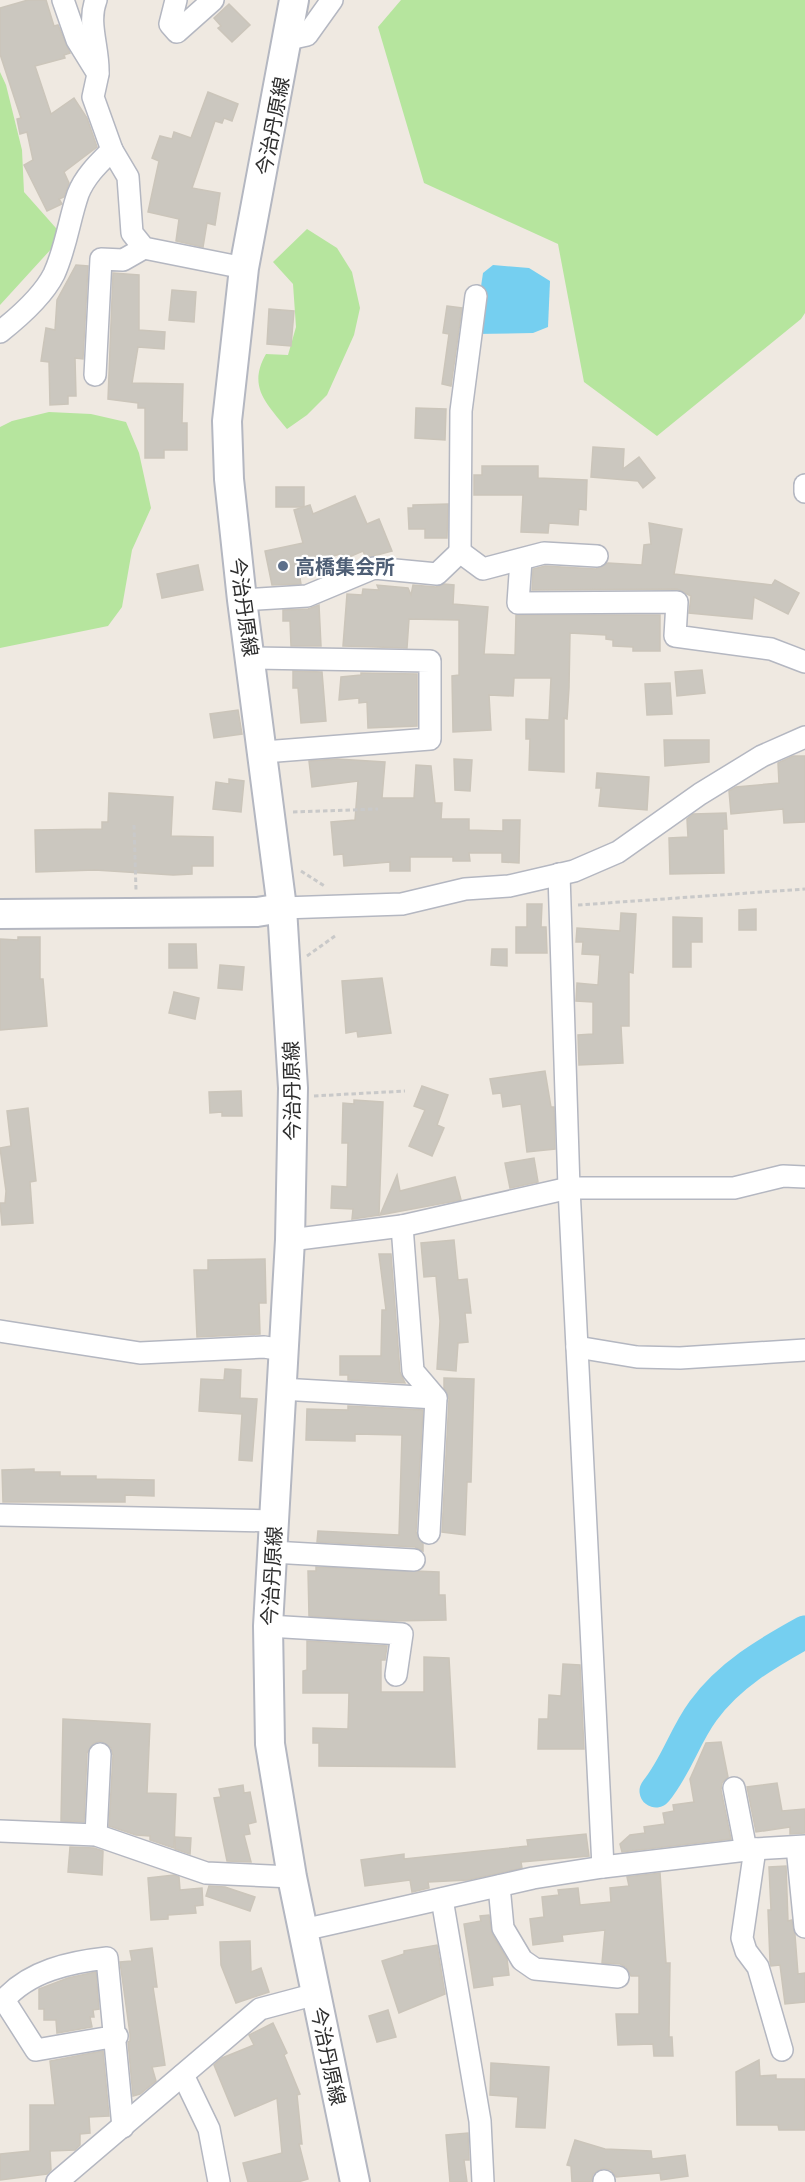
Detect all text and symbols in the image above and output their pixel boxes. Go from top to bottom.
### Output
street label: 今治丹原線 [251,75,293,177]
place label: 高橋集会所 [295,554,395,578]
street label: 今治丹原線 [226,556,264,658]
marker: 高橋集会所 [276,559,290,573]
street label: 今治丹原線 [278,1041,304,1141]
street label: 今治丹原線 [256,1525,286,1627]
street label: 今治丹原線 [307,2005,351,2107]

